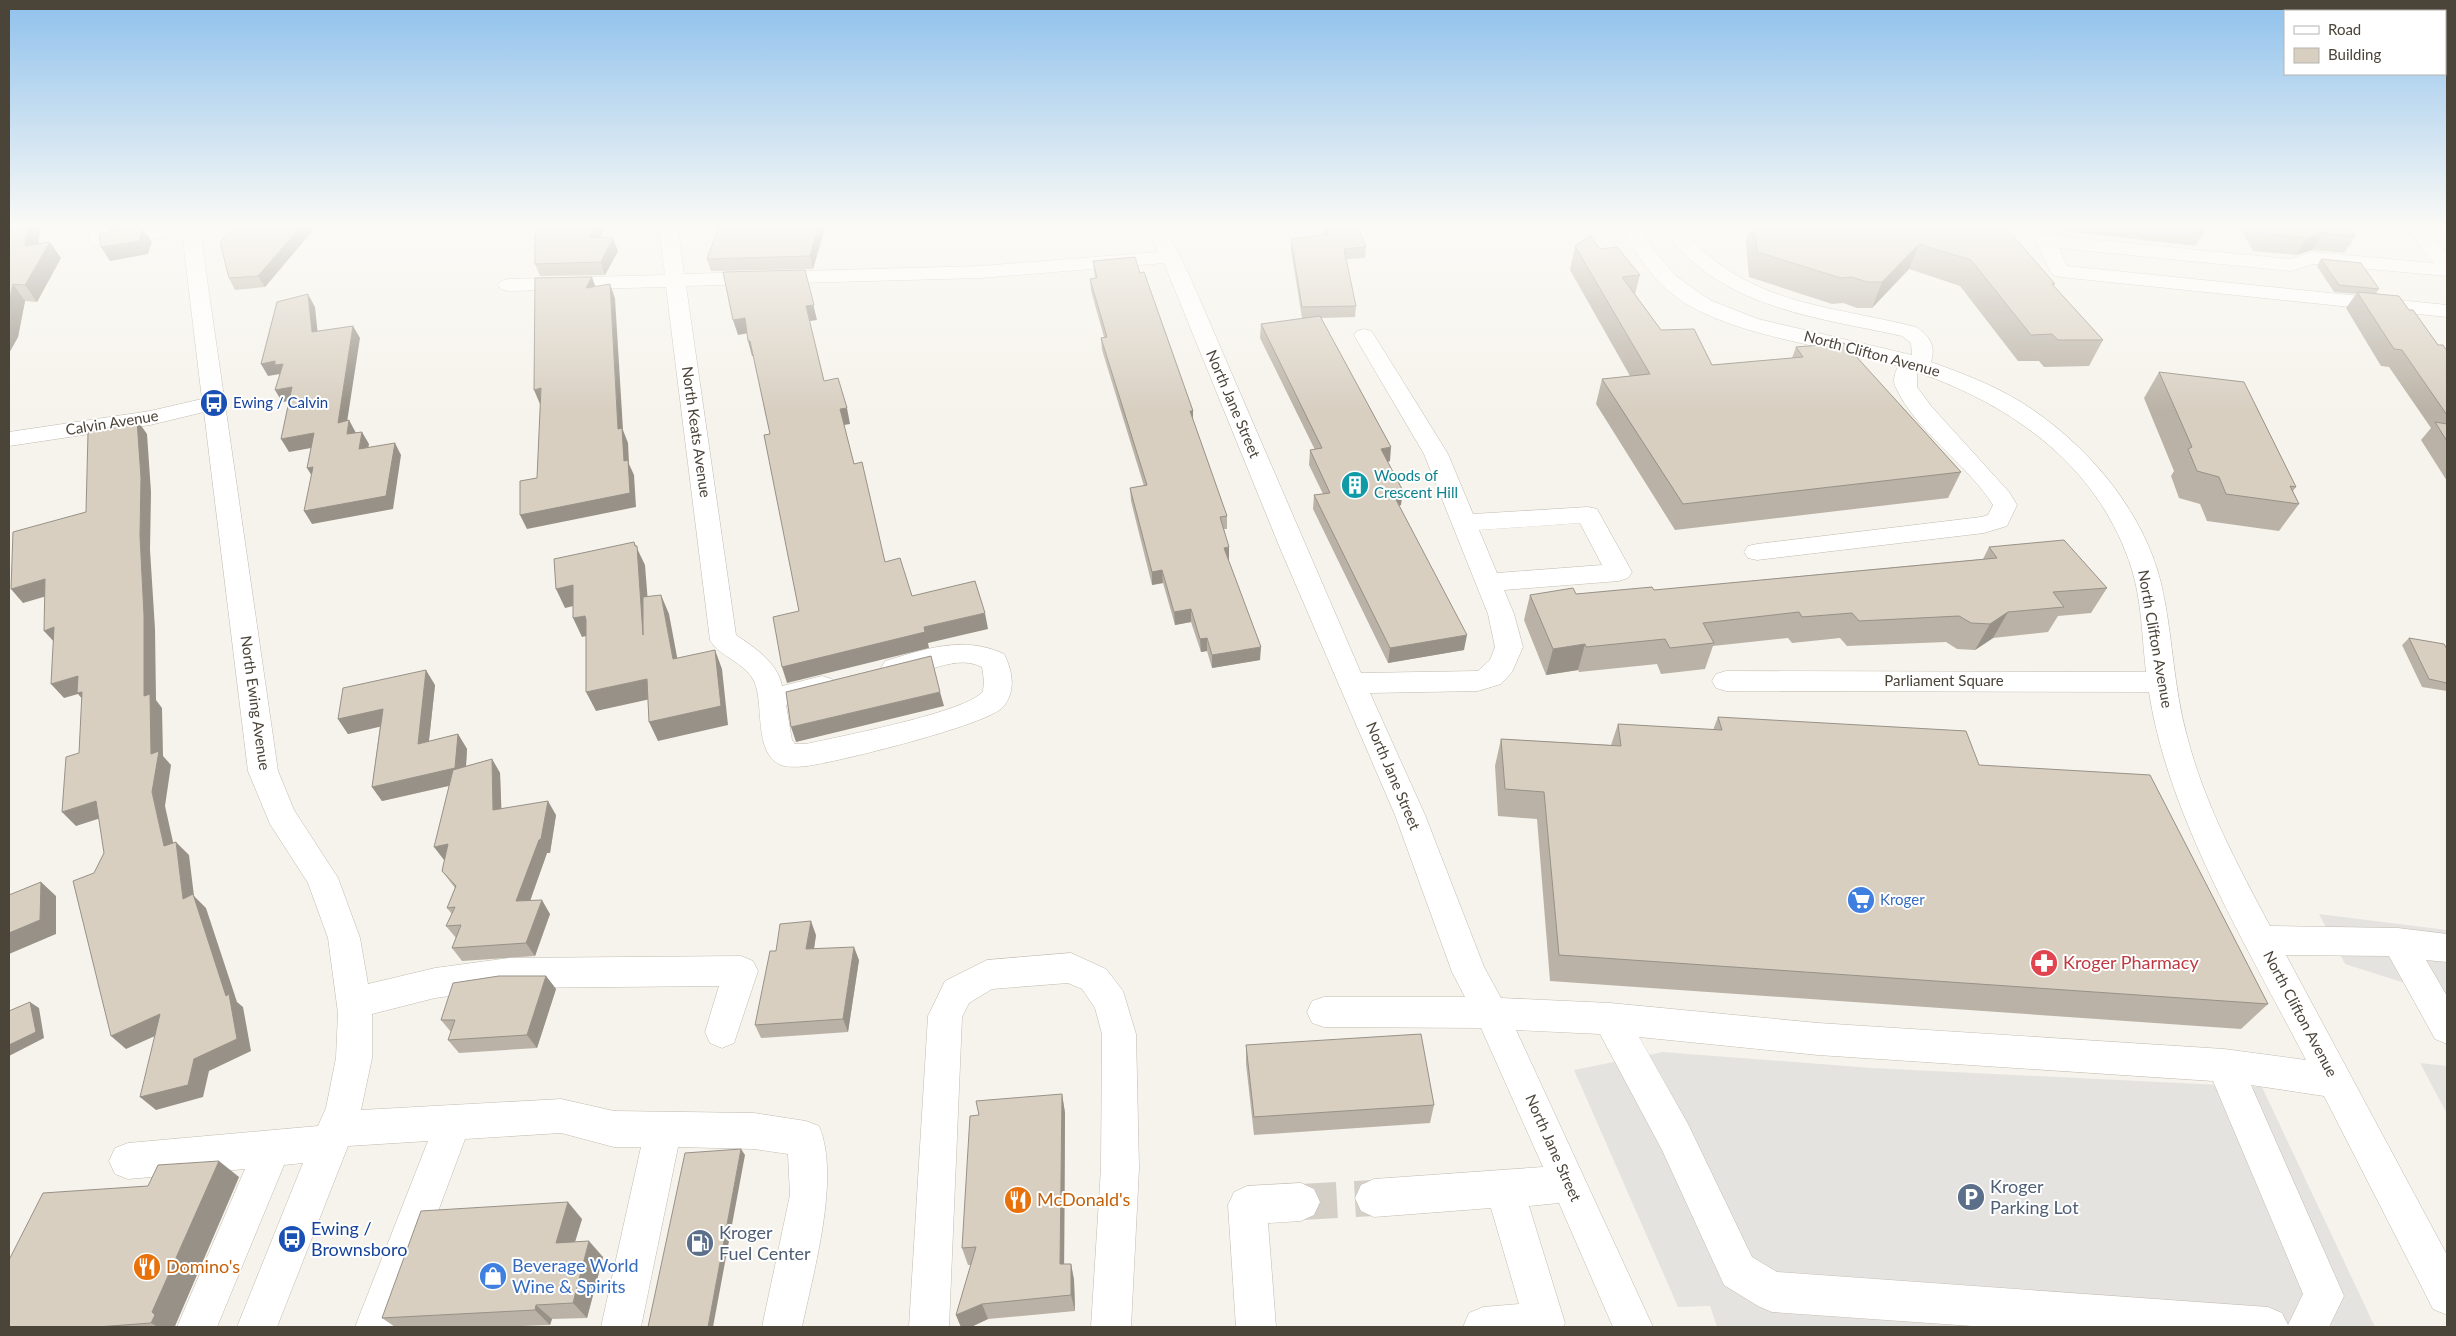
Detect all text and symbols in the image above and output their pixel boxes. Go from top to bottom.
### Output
legend [2284,10,2446,75]
text: Road [2328,20,2361,38]
text: Building [2328,45,2381,63]
street label: North Clifton Avenue [1802,326,1942,380]
street label: North Jane Street [1203,347,1265,461]
street label: North Keats Avenue [679,365,715,499]
bus stop icon: Ewing / Calvin [199,388,229,418]
place label: Ewing / Calvin [233,393,328,411]
street label: Calvin Avenue [64,406,160,438]
place label: Woods of Crescent Hill [1374,466,1458,501]
building icon: Woods of Crescent Hill [1340,470,1370,500]
street label: North Clifton Avenue [2135,568,2177,709]
street label: North Ewing Avenue [238,634,274,771]
street label: Parliament Square [1884,671,2004,689]
street label: North Jane Street [1363,719,1425,833]
supermarket icon: Kroger [1846,885,1876,915]
place label: Kroger [1880,890,1925,908]
street label: North Clifton Avenue [2260,947,2342,1080]
pharmacy icon: Kroger Pharmacy [2029,948,2059,978]
place label: Kroger Pharmacy [2063,951,2199,973]
street label: North Jane Street [1522,1091,1586,1205]
place label: Kroger Parking Lot [1990,1175,2079,1218]
parking icon: Kroger Parking Lot [1956,1182,1986,1212]
restaurant icon: McDonald's [1003,1185,1033,1215]
place label: McDonald's [1037,1188,1131,1210]
place label: Ewing / Brownsboro [311,1217,407,1260]
place label: Kroger Fuel Center [719,1221,811,1264]
bus stop icon: Ewing / Brownsboro [277,1224,307,1254]
fuel station icon: Kroger Fuel Center [685,1228,715,1258]
restaurant icon: Domino's [132,1252,162,1282]
place label: Beverage World Wine & Spirits [512,1254,639,1297]
place label: Domino's [166,1255,240,1277]
shop icon: Beverage World Wine & Spirits [478,1261,508,1291]

